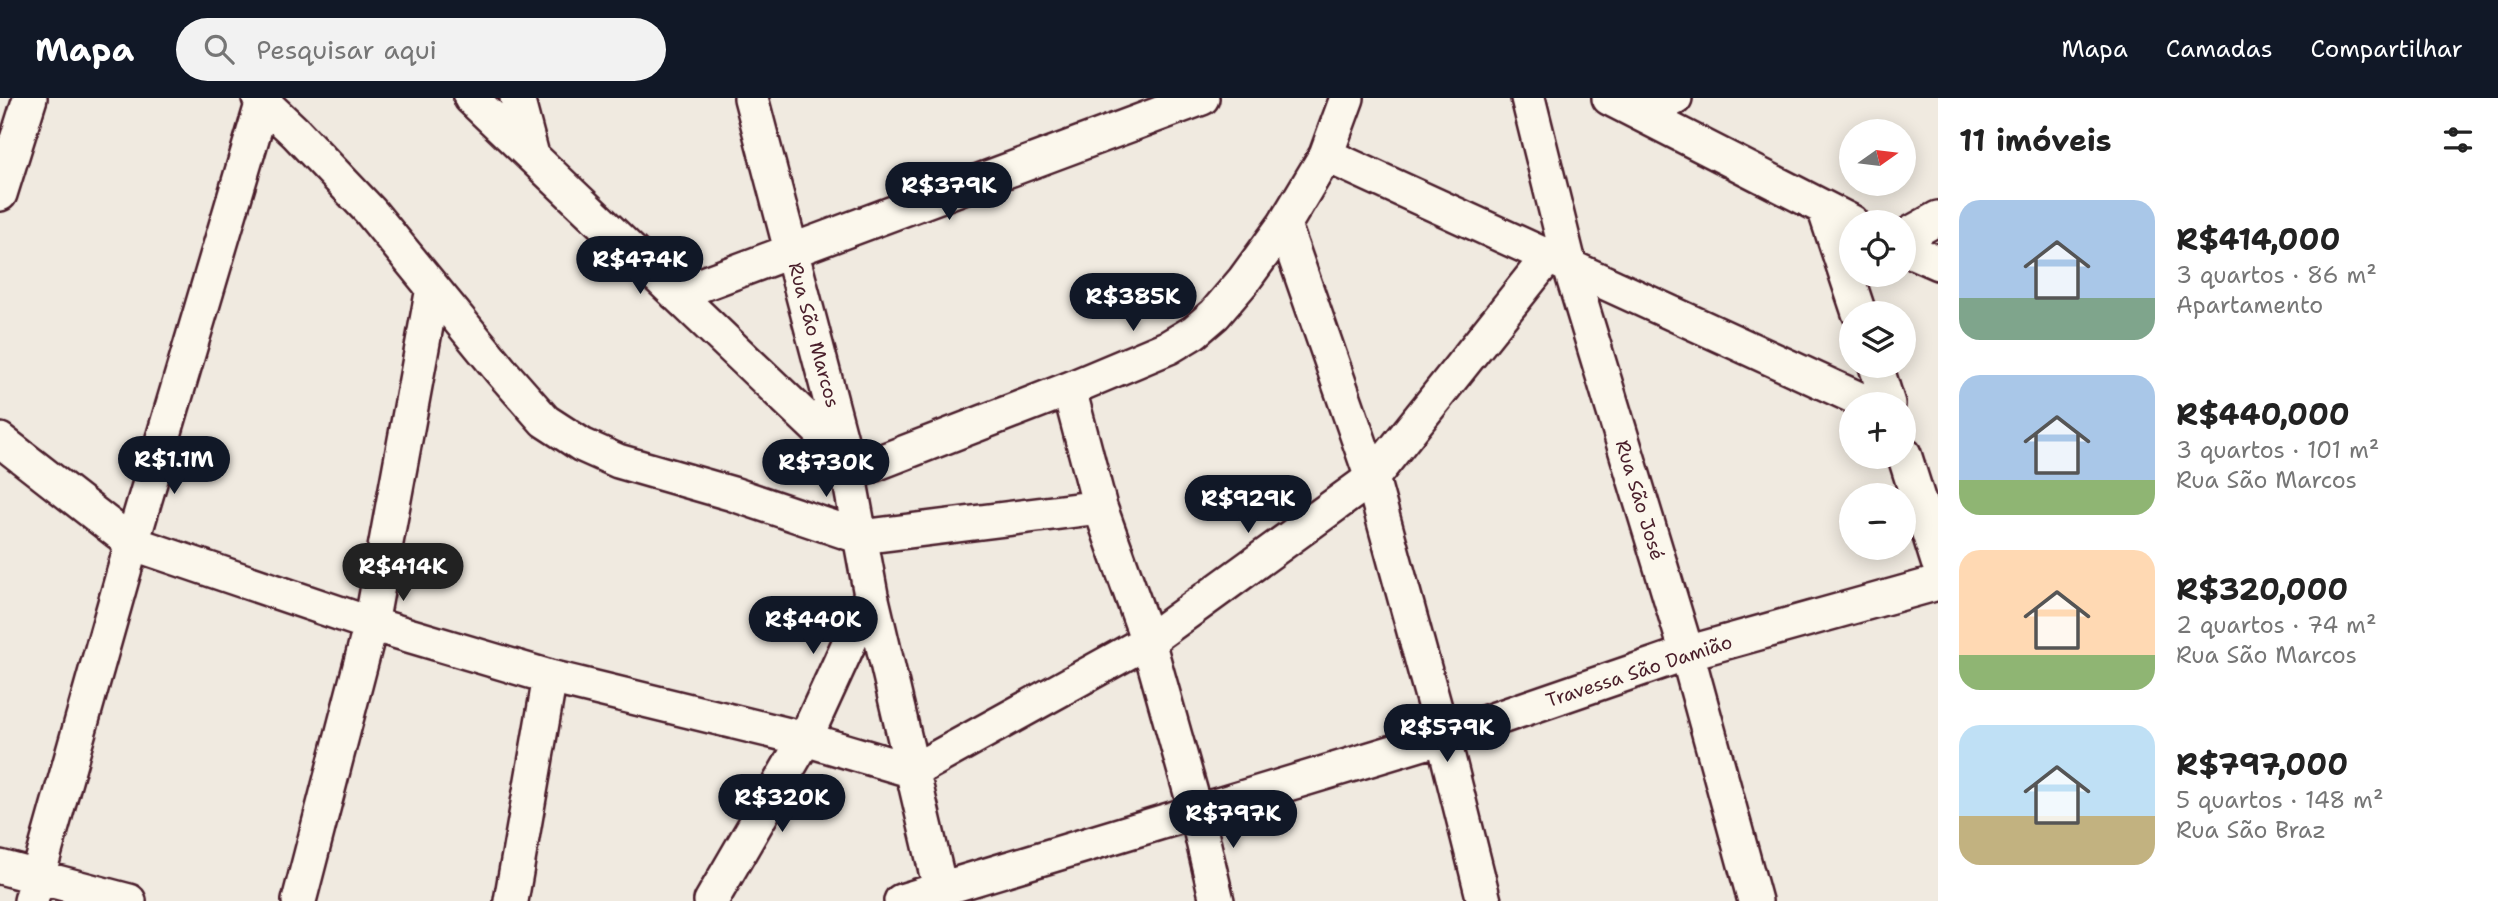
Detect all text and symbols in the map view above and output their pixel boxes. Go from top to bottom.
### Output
search box [176,18,666,81]
text: Mapa [35,27,134,72]
icon: search [200,30,238,68]
text: Pesquisar aqui [256,32,437,67]
text: Mapa [2061,33,2128,65]
text: Camadas [2166,33,2273,65]
text: Compartilhar [2311,33,2463,65]
north arrow [1839,119,1916,196]
map controls [1839,119,1916,560]
text: 11 imóveis [1959,120,2112,161]
icon: filters [2439,121,2477,159]
pin: R$379K [892,162,1006,222]
text: R$379K [901,170,997,200]
button: locate [1839,210,1916,287]
text: R$414,000 [2176,219,2340,260]
icon: home [2015,228,2099,312]
pin: R$474K [583,236,697,296]
text: R$474K [592,244,688,274]
street label: Rua São Marcos [783,260,845,410]
text: 3 quartos · 86 m² [2176,260,2377,290]
pin: R$385K [1076,274,1190,333]
text: R$385K [1086,281,1180,311]
text: Apartamento [2176,290,2323,320]
button: layers [1839,301,1916,378]
button: + [1839,392,1916,469]
text: R$440,000 [2176,394,2350,435]
icon: home [2015,403,2099,487]
text: 3 quartos · 101 m² [2176,435,2379,465]
pin: R$1.1M [117,436,231,496]
street label: Rua São José [1610,437,1670,563]
pin: R$730K [769,440,883,499]
text: R$1.1M [134,444,214,474]
text: R$730K [778,447,874,477]
text: Rua São Marcos [2176,465,2357,495]
pin: R$929K [1191,476,1305,535]
text: R$929K [1201,483,1295,513]
button: − [1839,483,1916,560]
pin: R$414K [346,544,460,603]
text: R$414K [358,551,448,581]
text: R$320,000 [2176,569,2348,610]
icon: home [2015,578,2099,662]
pin: R$440K [756,596,870,656]
text: R$440K [765,604,861,634]
text: 2 quartos · 74 m² [2176,610,2377,640]
street label: Travessa São Damião [1543,629,1735,713]
text: Rua São Marcos [2176,640,2357,670]
pin: R$579K [1390,704,1504,764]
text: R$579K [1400,712,1494,742]
text: R$797,000 [2176,744,2348,785]
icon: home [2015,753,2099,837]
pin: R$320K [725,774,839,834]
text: R$320K [734,782,830,812]
text: 5 quartos · 148 m² [2176,785,2384,815]
pin: R$797K [1176,790,1290,850]
text: R$797K [1185,798,1281,828]
text: Rua São Braz [2176,815,2326,845]

